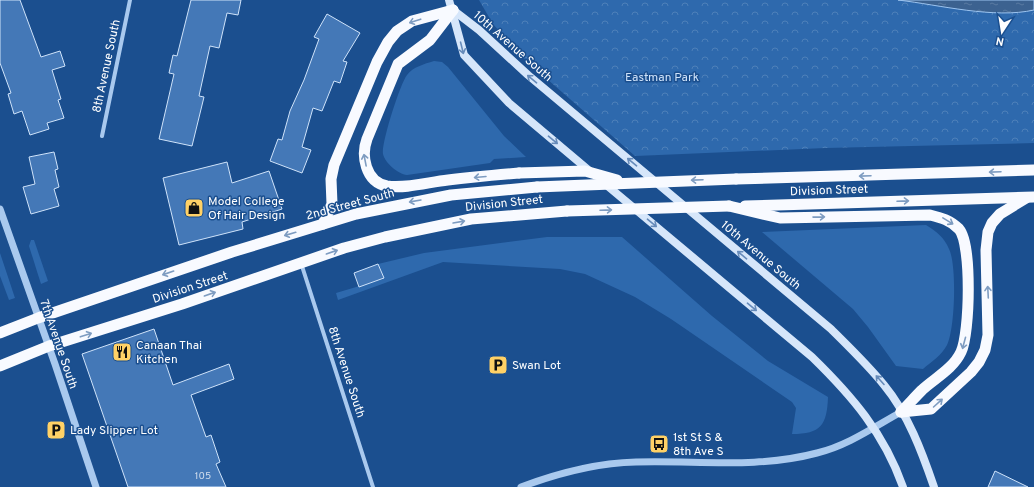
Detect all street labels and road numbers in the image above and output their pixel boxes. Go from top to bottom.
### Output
street label: 10th Avenue South [469,8,555,86]
street label: 8th Avenue South [89,18,125,114]
street label: Division Street [790,182,868,200]
street label: 2nd Street South [304,185,396,224]
street label: Division Street [464,192,544,216]
street label: 10th Avenue South [717,217,804,294]
street label: Division Street [151,268,230,308]
street label: 7th Avenue South [35,297,81,391]
street label: 8th Avenue South [324,325,368,420]

